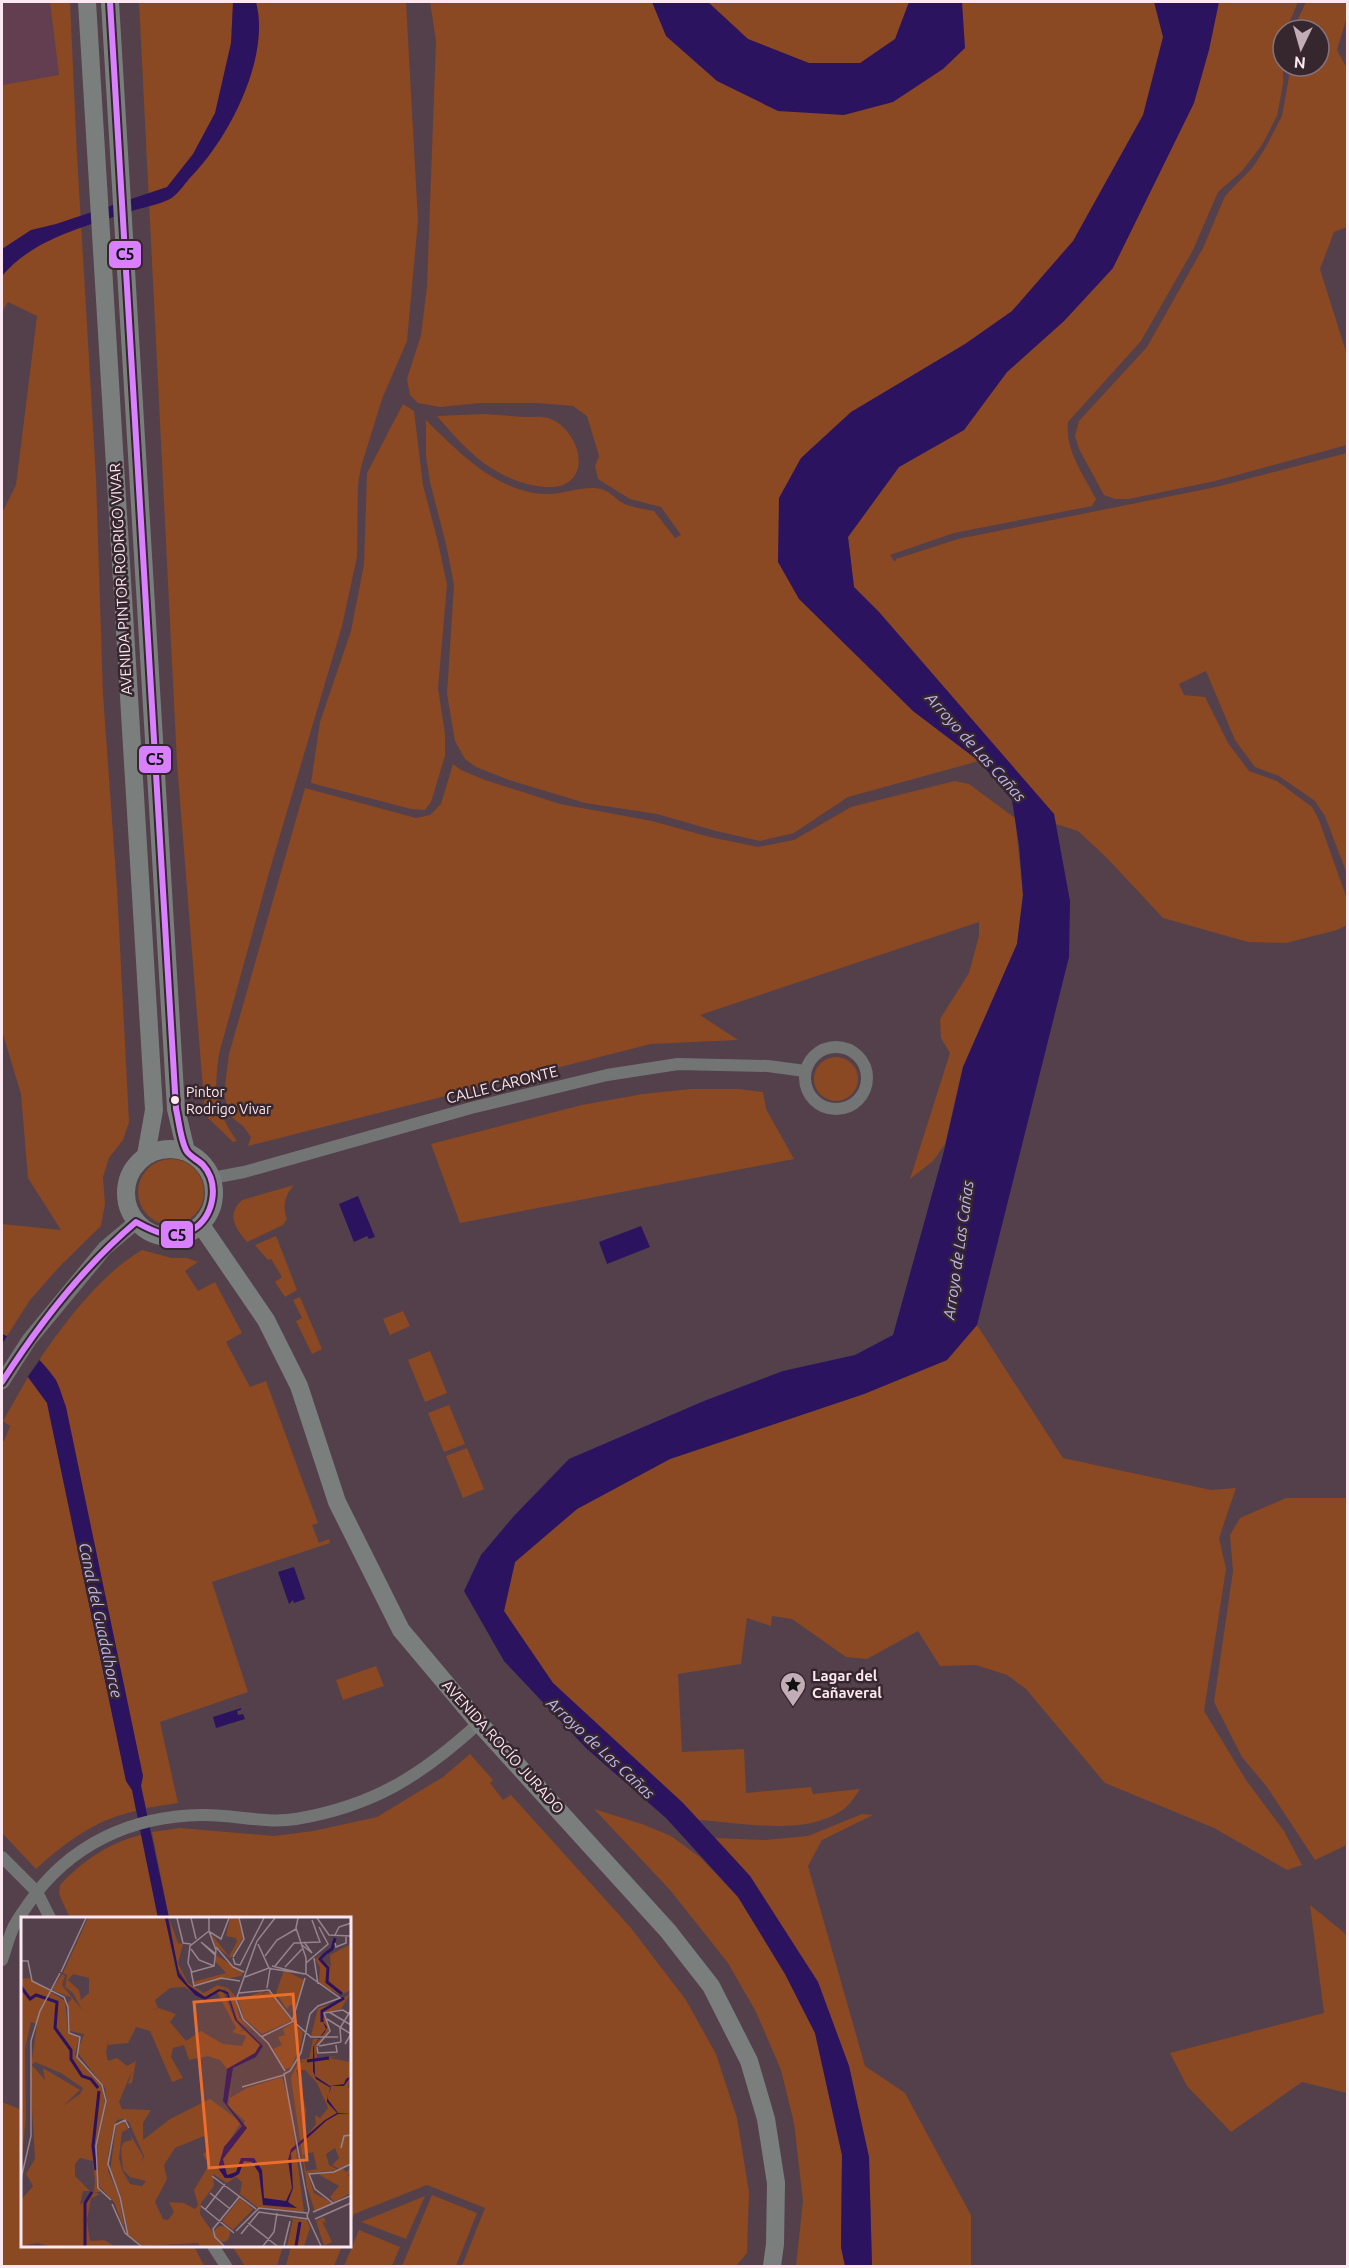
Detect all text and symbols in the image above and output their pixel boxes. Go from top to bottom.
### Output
north arrow [1271,18,1331,78]
text: N [1293,53,1306,72]
line badge: C5 [108,240,142,269]
text: C5 [115,245,135,263]
street label: AVENIDA PINTOR RODRIGO VIVAR [106,463,135,695]
water label: Arroyo de Las Cañas [922,688,1030,805]
line badge: C5 [138,745,172,774]
text: C5 [145,750,165,768]
street label: CALLE CARONTE [444,1062,559,1107]
place label: Pintor Rodrigo Vivar [186,1084,272,1117]
marker: Pintor Rodrigo Vivar [169,1094,181,1106]
water label: Arroyo de Las Cañas [939,1179,977,1322]
line badge: C5 [160,1220,194,1249]
text: C5 [167,1226,187,1244]
water label: Canal del Guadalhorce [76,1541,126,1699]
place label: Lagar del Cañaveral [812,1667,882,1701]
place icon: Lagar del Cañaveral [778,1670,808,1708]
street label: AVENIDA ROCÍO JURADO [439,1676,568,1817]
water label: Arroyo de Las Cañas [543,1693,659,1803]
inset map [21,1917,351,2247]

